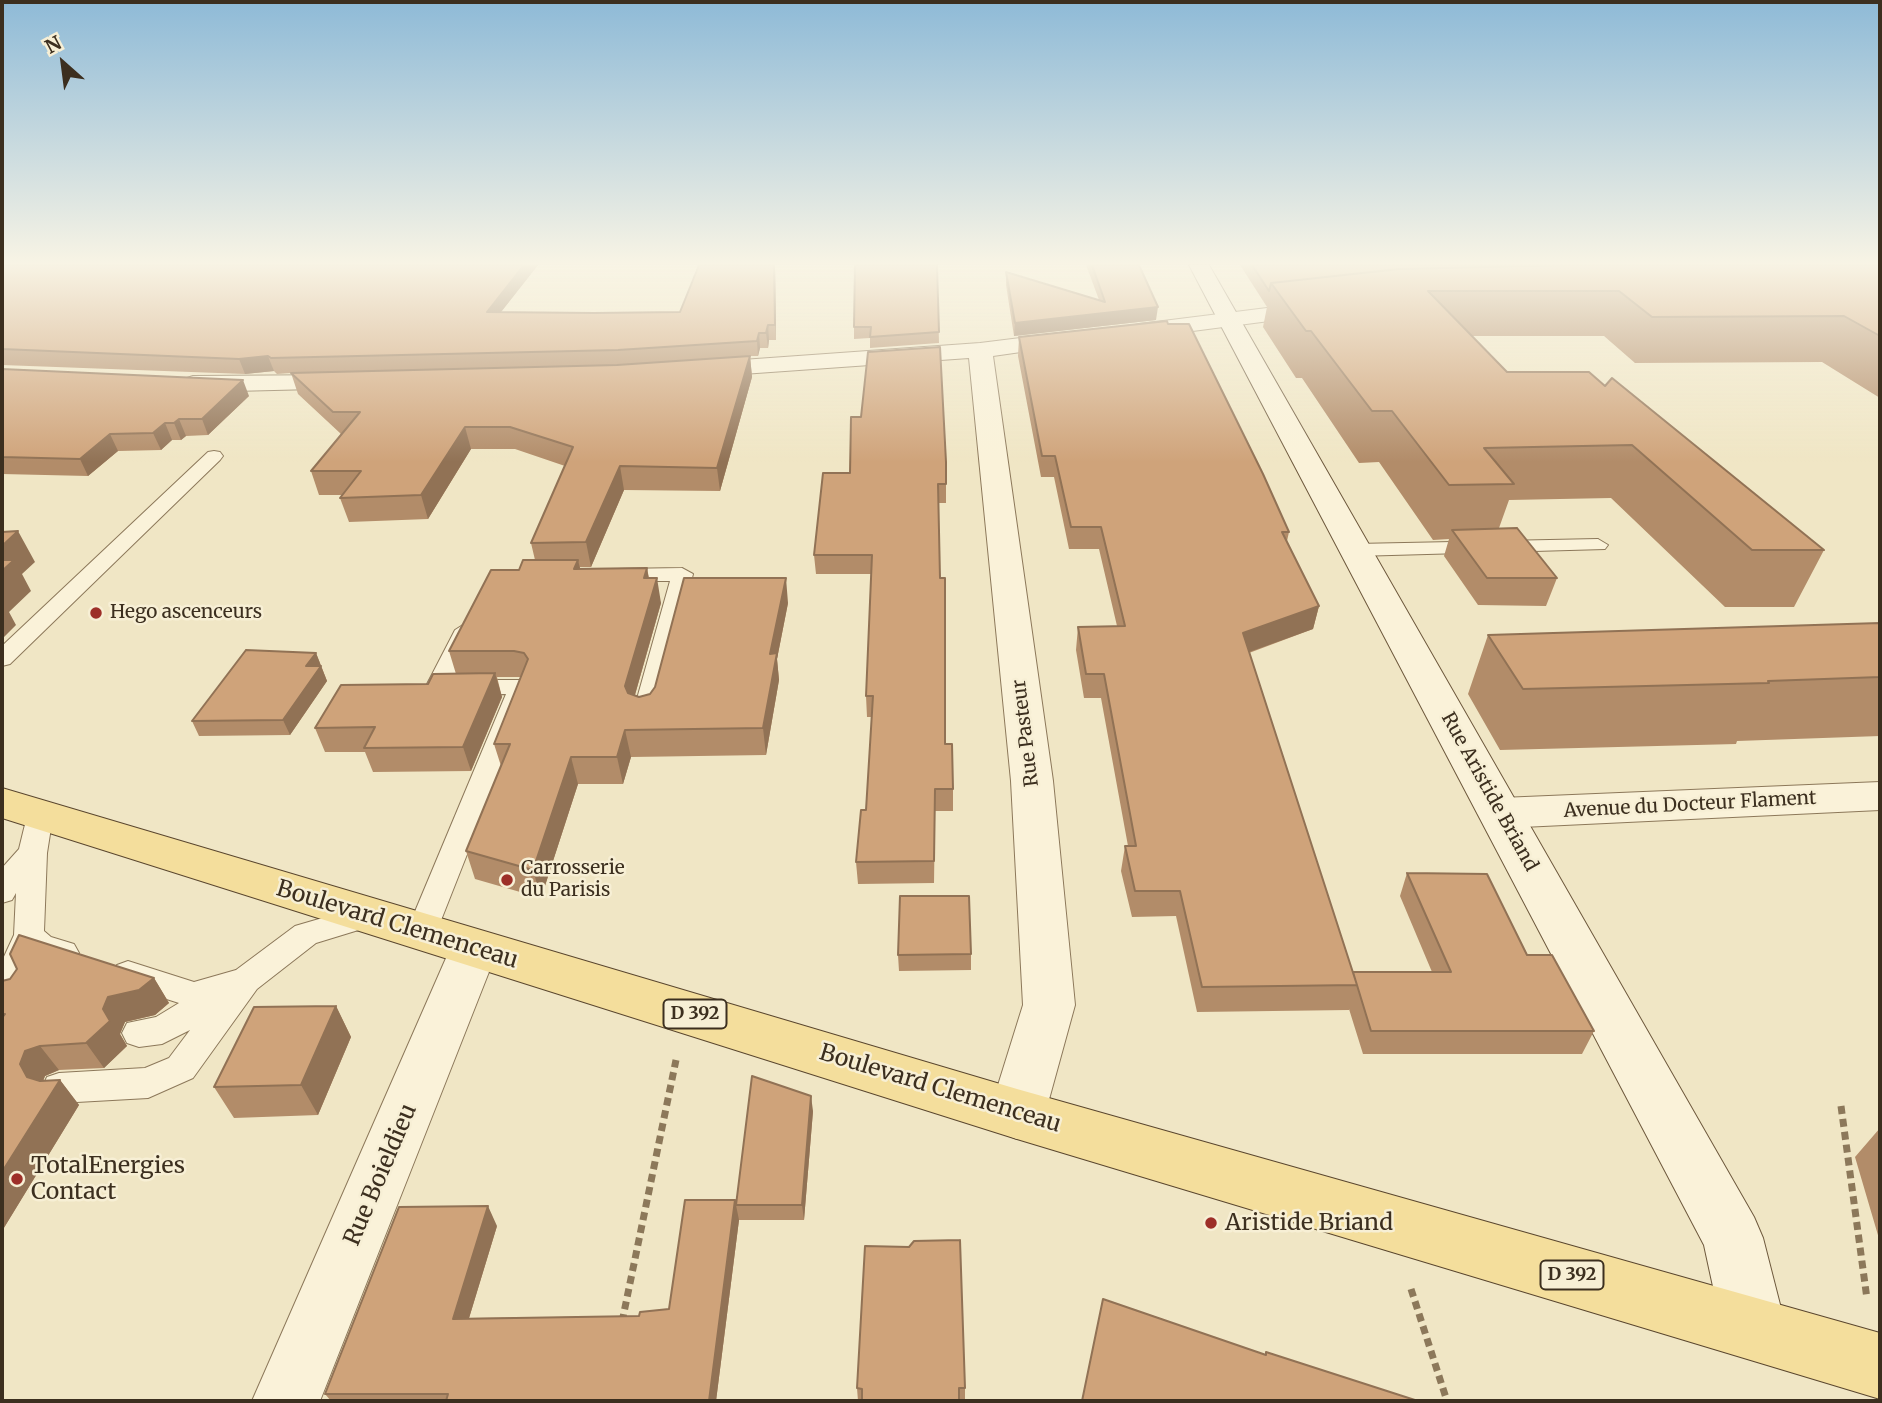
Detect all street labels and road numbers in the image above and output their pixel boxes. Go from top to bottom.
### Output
street label: Rue Pasteur [1008,678,1044,788]
street label: Rue Aristide Briand [1436,709,1542,875]
street label: Avenue du Docteur Flament [1563,787,1817,823]
street label: Boulevard Clemenceau [273,875,521,975]
road number: D 392 [664,1000,726,1028]
street label: Boulevard Clemenceau [816,1039,1064,1139]
street label: Rue Boieldieu [339,1100,423,1250]
road number: D 392 [1540,1260,1604,1290]

